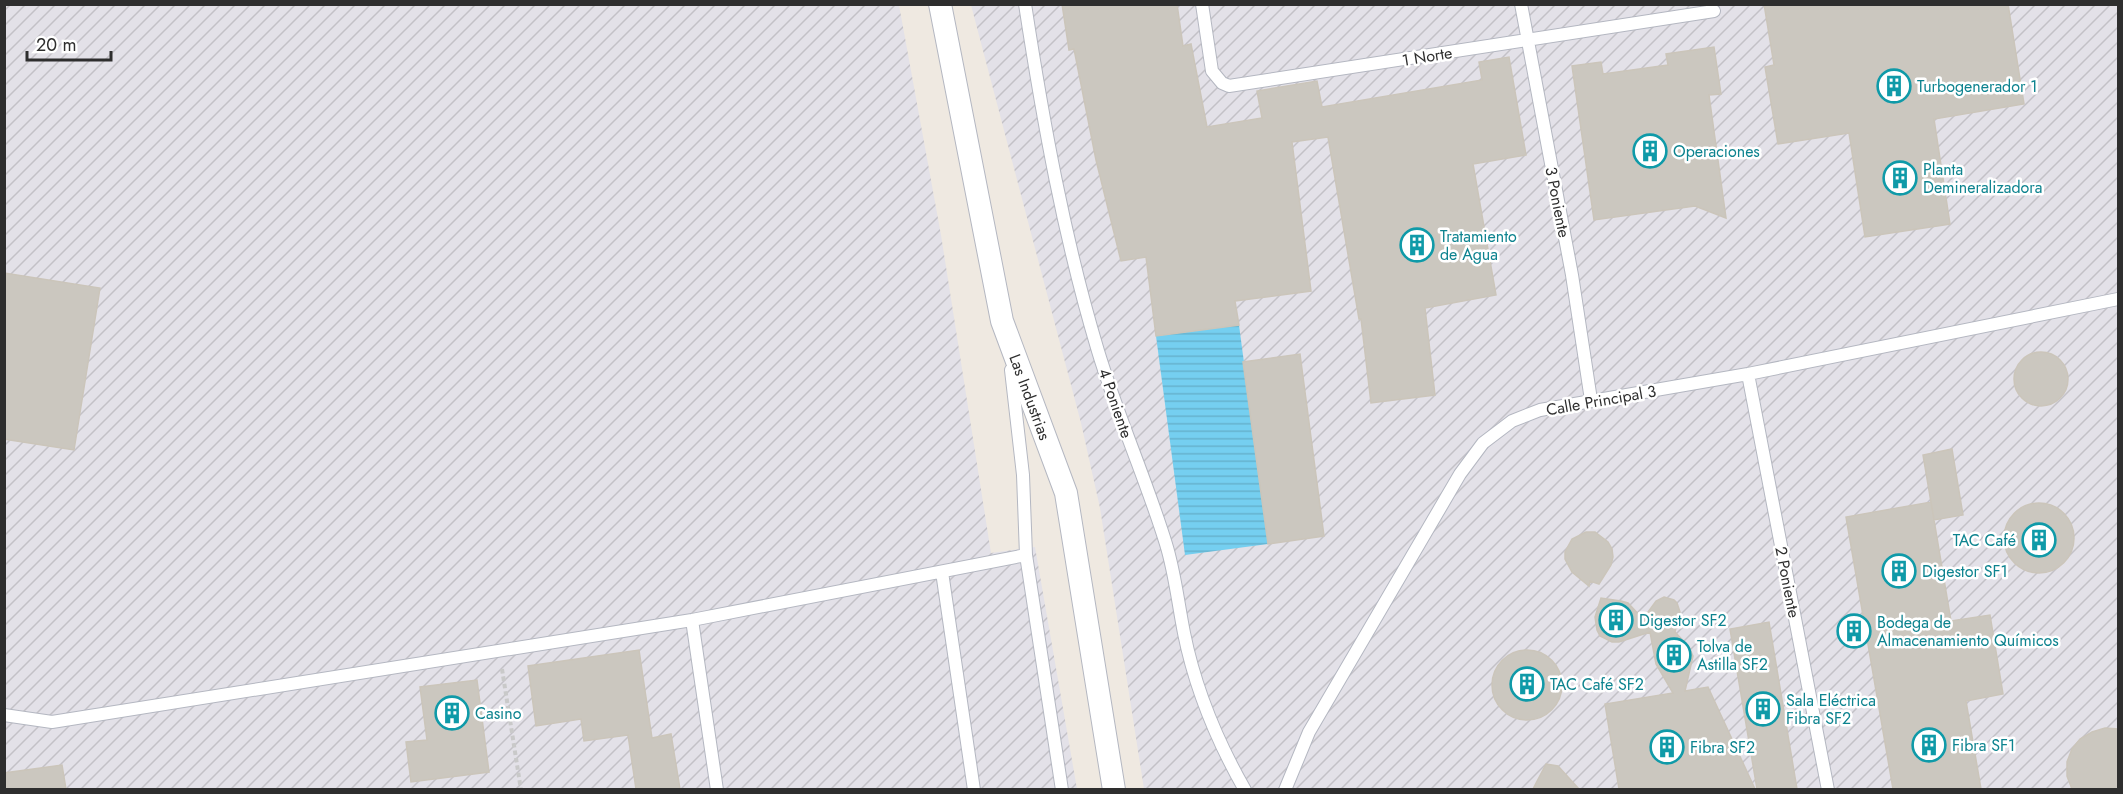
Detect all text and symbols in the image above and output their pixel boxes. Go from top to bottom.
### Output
scale bar [27,24,111,62]
text: 20 m [36,32,76,58]
street label: 1 Norte [1400,41,1454,72]
building icon: Turbogenerador 1 [1876,68,1912,104]
place label: Turbogenerador 1 [1917,75,2037,98]
building icon: Operaciones [1632,133,1668,169]
place label: Operaciones [1673,140,1760,163]
place label: Planta Demineralizadora [1923,158,2043,199]
building icon: Planta Demineralizadora [1882,160,1918,196]
street label: 3 Poniente [1539,165,1576,240]
place label: Tratamiento de Agua [1440,225,1517,266]
building icon: Tratamiento de Agua [1399,227,1435,263]
street label: Las Industrias [1003,351,1056,443]
street label: 4 Poniente [1093,365,1138,441]
street label: Calle Principal 3 [1544,379,1658,421]
building icon: TAC Café [2021,522,2057,558]
place label: TAC Café [1953,529,2016,552]
street label: 2 Poniente [1769,544,1806,620]
building icon: Digestor SF1 [1881,553,1917,589]
place label: Digestor SF1 [1922,560,2008,583]
building icon: Digestor SF2 [1598,602,1634,638]
place label: Digestor SF2 [1639,609,1727,632]
place label: Bodega de Almacenamiento Químicos [1877,611,2059,652]
building icon: Bodega de Almacenamiento Químicos [1836,613,1872,649]
place label: Tolva de Astilla SF2 [1697,635,1768,676]
building icon: Tolva de Astilla SF2 [1656,637,1692,673]
building icon: TAC Café SF2 [1509,666,1545,702]
place label: TAC Café SF2 [1550,673,1644,696]
place label: Sala Eléctrica Fibra SF2 [1786,689,1876,730]
building icon: Sala Eléctrica Fibra SF2 [1745,691,1781,727]
building icon: Casino [434,695,470,731]
place label: Casino [475,702,522,725]
building icon: Fibra SF1 [1911,727,1947,763]
building icon: Fibra SF2 [1649,729,1685,765]
place label: Fibra SF1 [1952,734,2015,757]
place label: Fibra SF2 [1690,736,1755,759]

